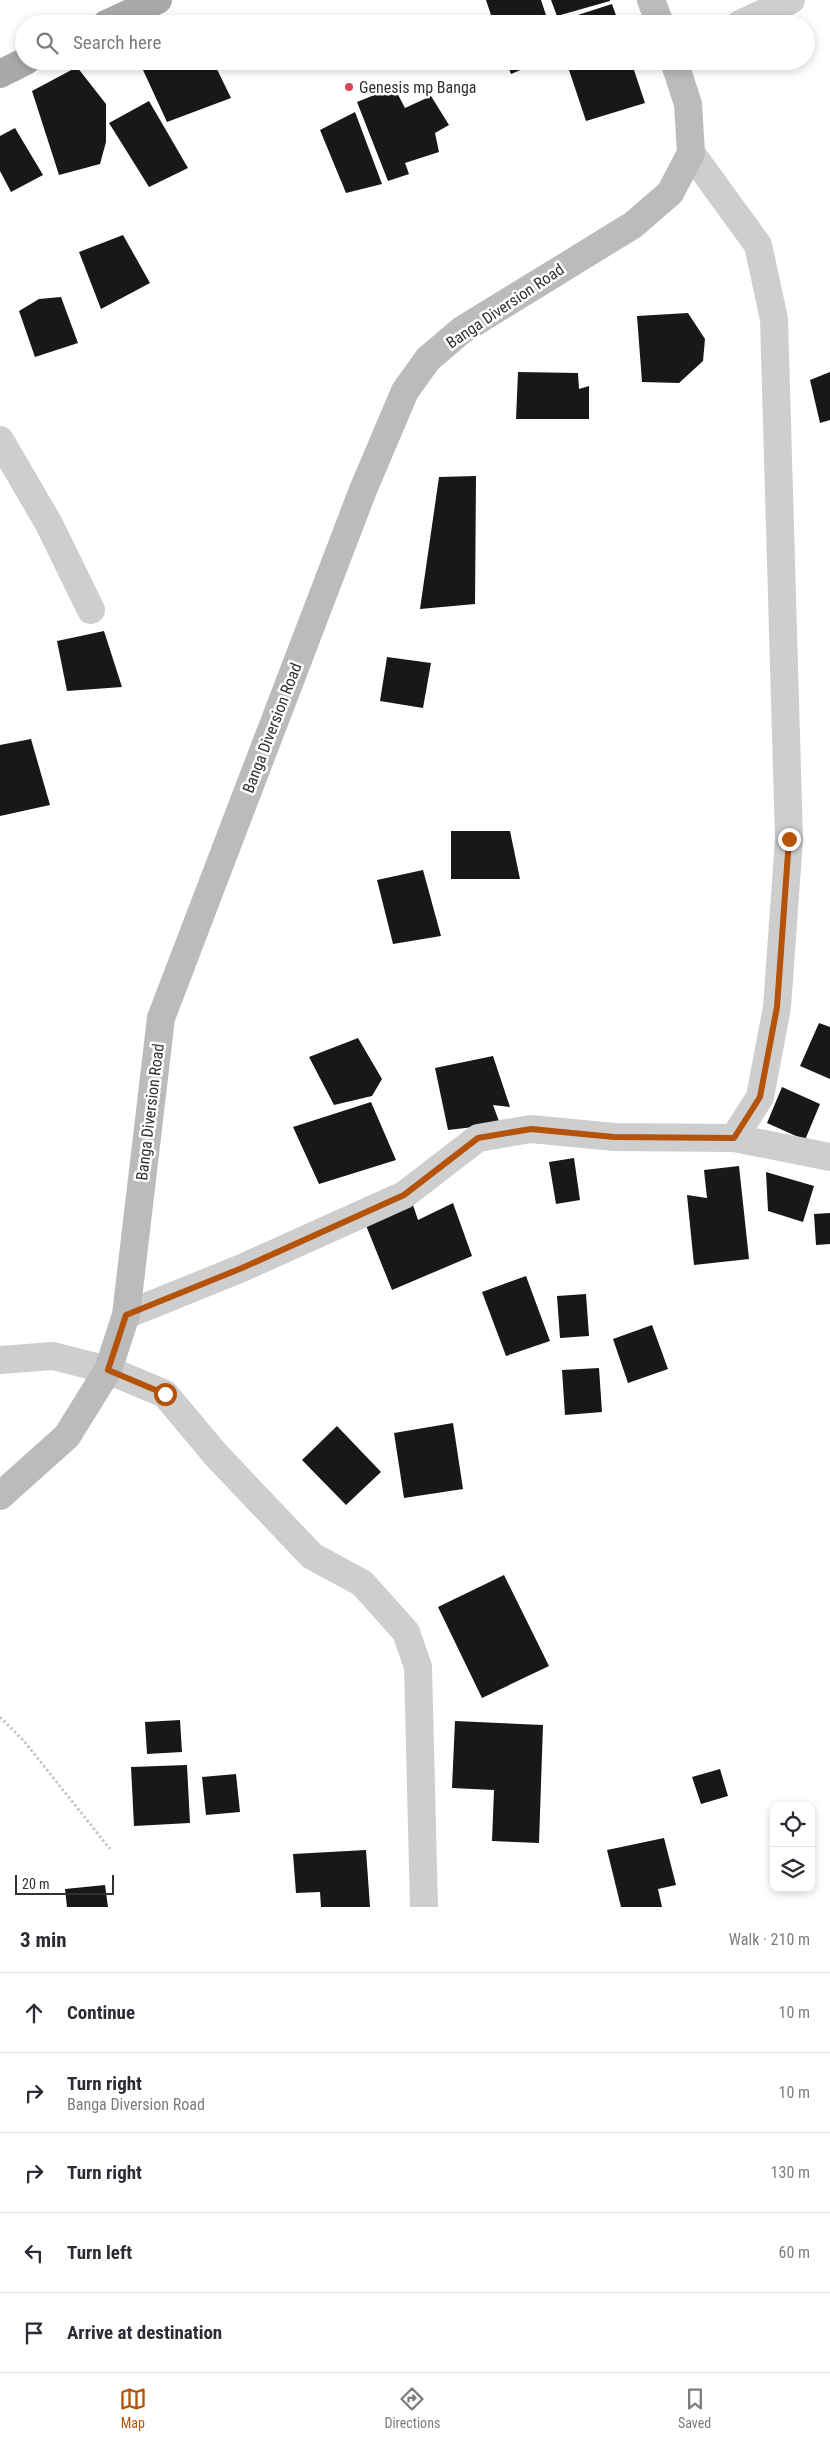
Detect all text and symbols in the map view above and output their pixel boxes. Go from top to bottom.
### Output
search box [15,15,815,70]
icon: search [33,29,61,57]
text: Search here [73,31,161,54]
place label: Genesis mp Banga [359,78,476,97]
marker: Genesis mp Banga [343,81,355,93]
street label: Banga Diversion Road [443,260,567,352]
street label: Banga Diversion Road [238,660,306,796]
route end [778,828,801,851]
street label: Banga Diversion Road [132,1042,168,1182]
route start [154,1383,177,1406]
map controls [770,1802,815,1892]
button: locate [770,1802,815,1847]
button: layers [770,1847,815,1892]
scale bar [15,1872,114,1895]
text: 20 m [22,1876,50,1892]
text: 3 min [20,1928,67,1952]
text: Walk · 210 m [729,1930,810,1949]
icon: ahead [20,1999,48,2027]
text: Continue [67,2001,135,2024]
text: 10 m [778,2003,810,2022]
text: Turn right [67,2072,142,2095]
icon: right [20,2079,48,2107]
text: 10 m [778,2083,810,2102]
text: Banga Diversion Road [67,2095,205,2114]
icon: right [20,2159,48,2187]
text: Turn right [67,2161,142,2184]
text: 130 m [771,2163,810,2182]
icon: left [20,2239,48,2267]
text: Turn left [67,2241,132,2264]
text: 60 m [778,2243,810,2262]
icon: arrive [20,2319,48,2347]
text: Arrive at destination [67,2321,222,2344]
tab: Map [119,2385,147,2431]
tab: Directions [384,2385,440,2431]
tab: Saved [678,2385,711,2431]

